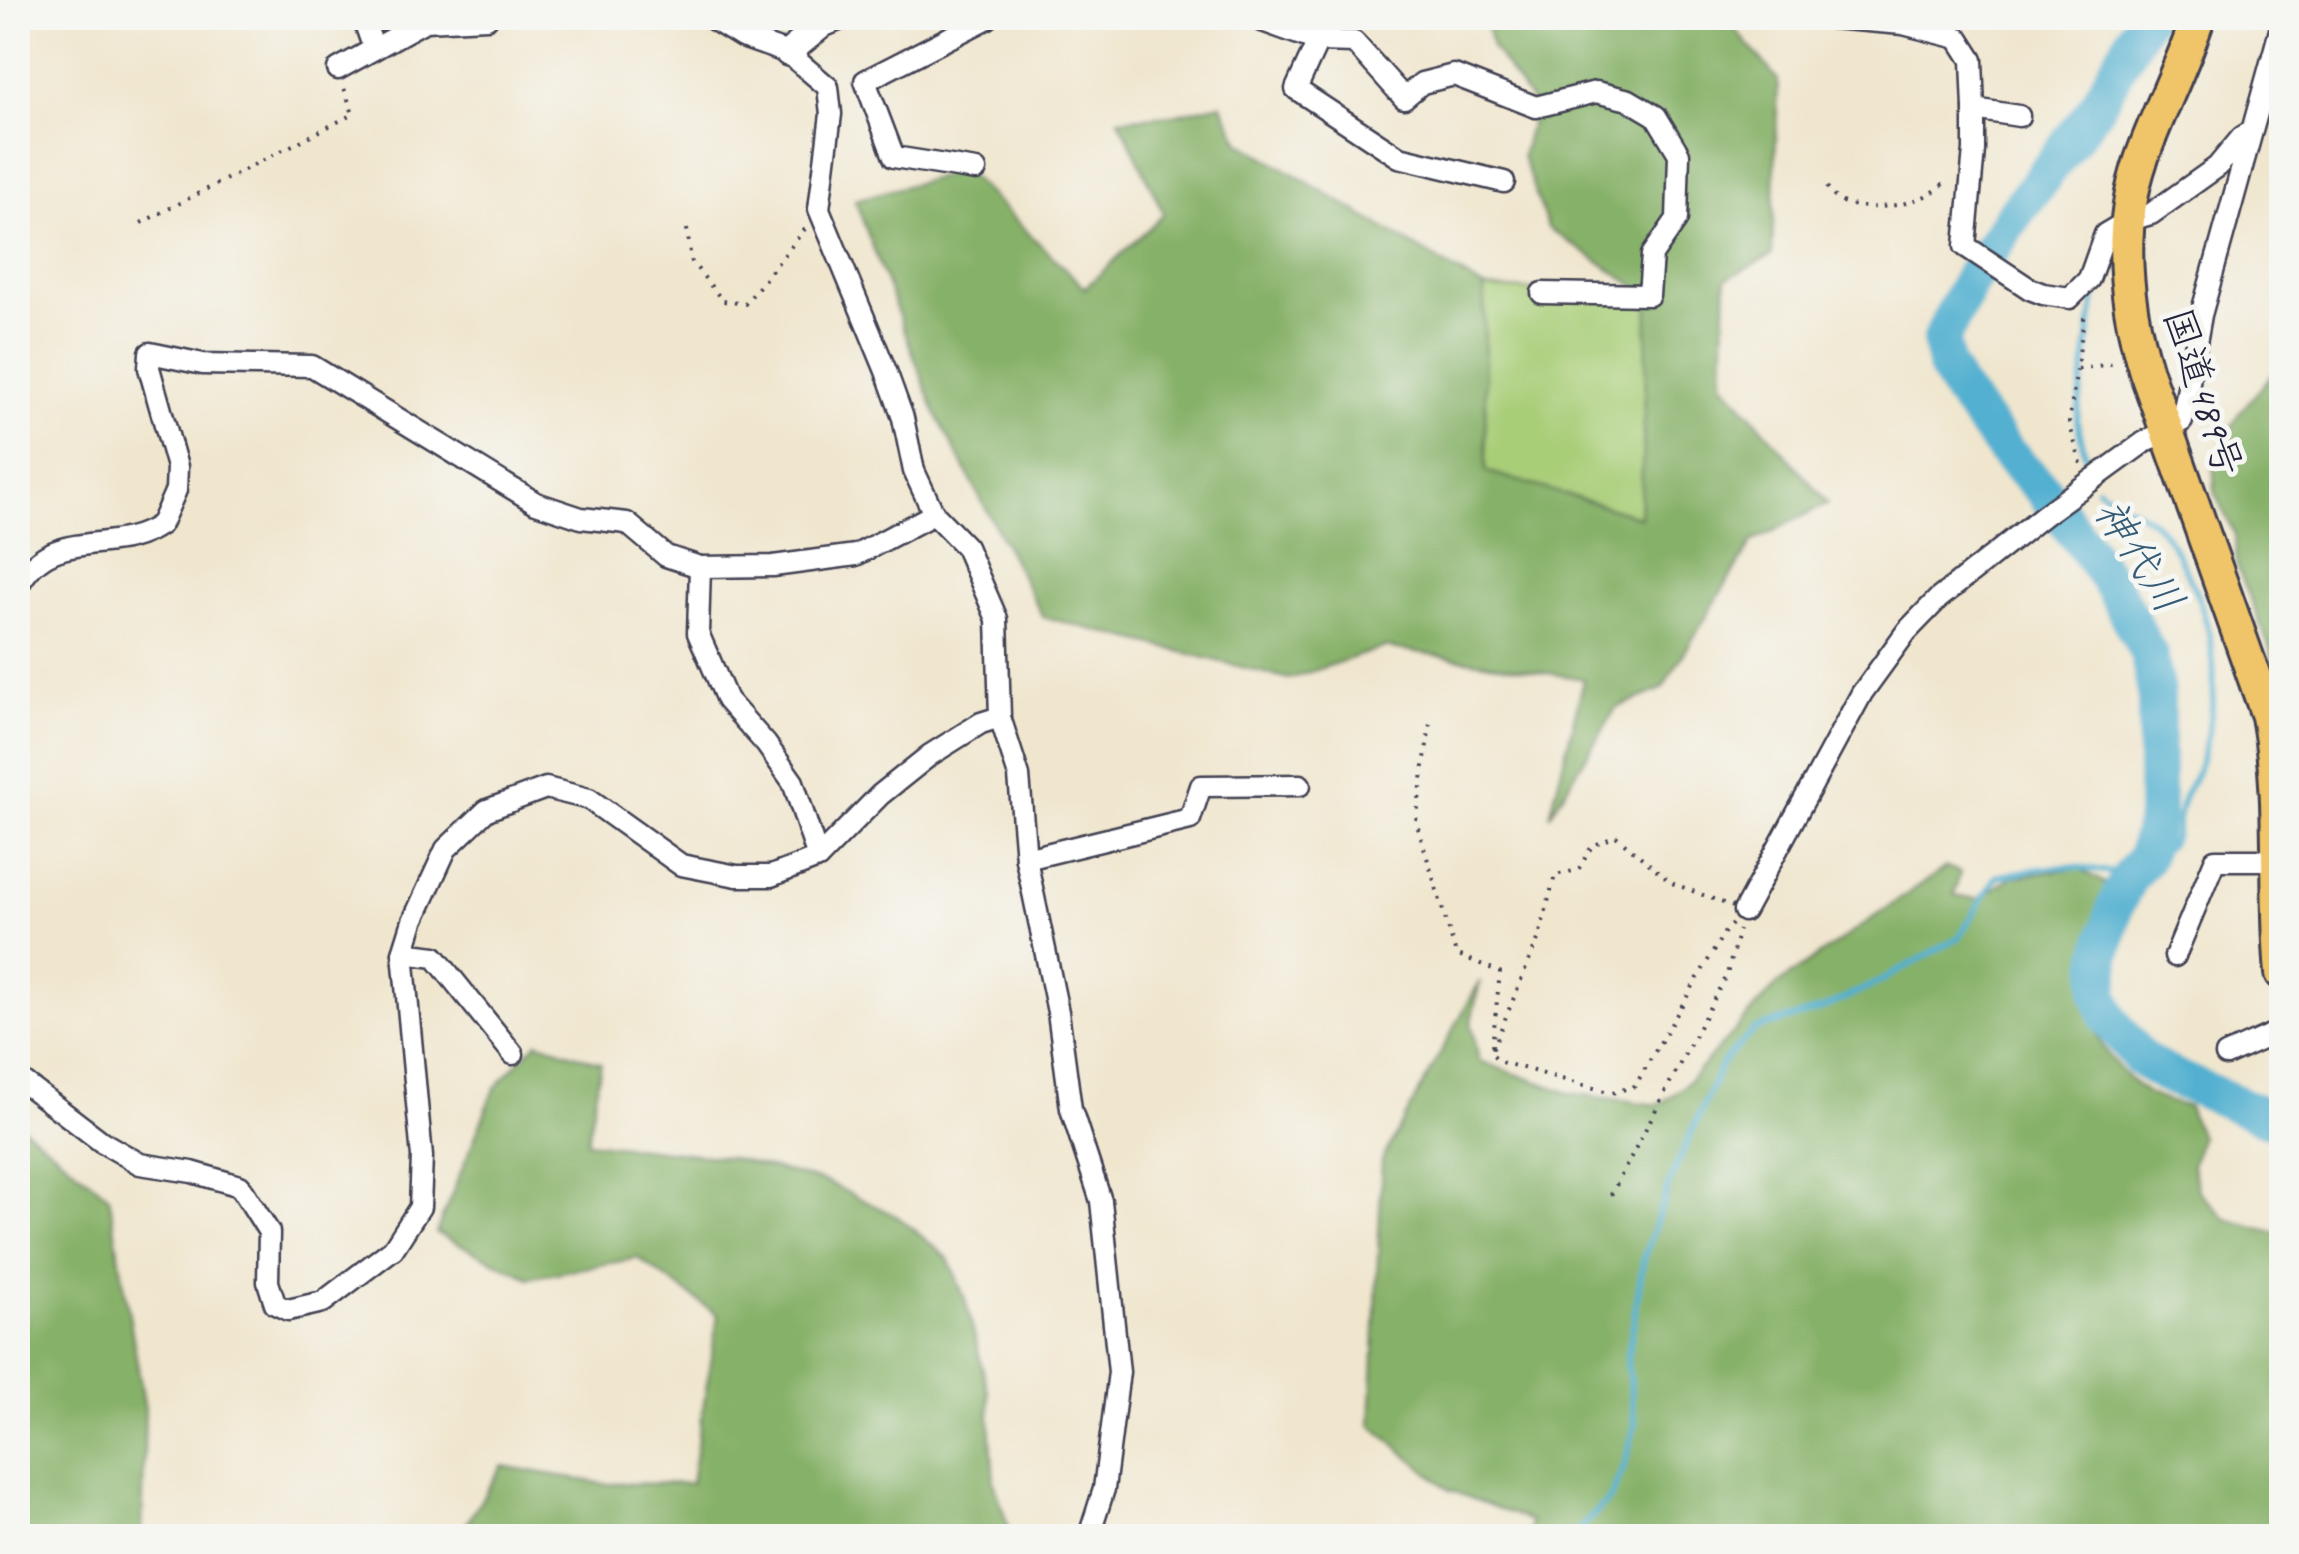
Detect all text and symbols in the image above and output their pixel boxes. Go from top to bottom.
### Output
street label: 国道489号 [2152,302,2254,482]
water label: 神代川 [2082,489,2196,623]

